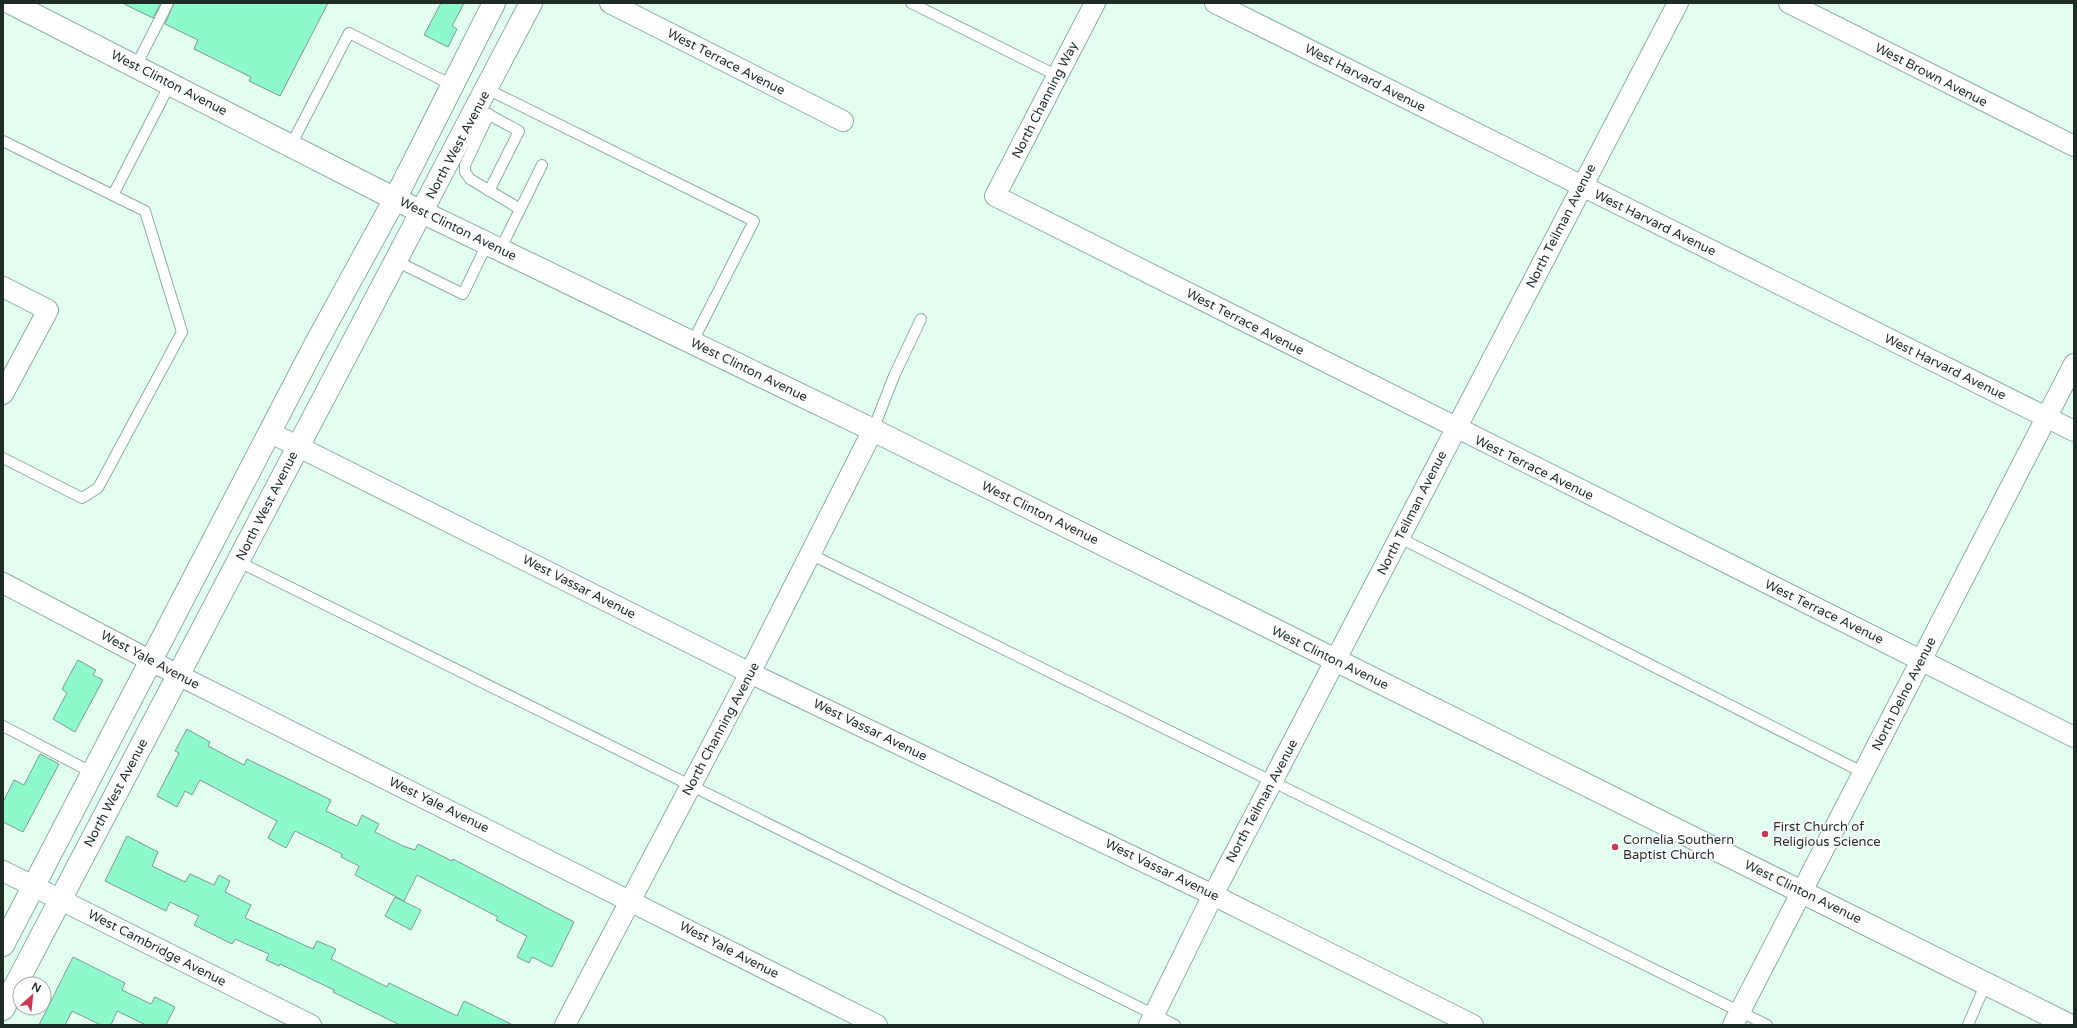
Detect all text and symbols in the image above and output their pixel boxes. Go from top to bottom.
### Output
street label: West Terrace Avenue [664,25,788,99]
street label: North Channing Way [1009,39,1081,161]
street label: West Brown Avenue [1872,40,1990,110]
street label: West Harvard Avenue [1302,41,1428,115]
street label: West Clinton Avenue [108,47,230,119]
street label: North West Avenue [423,88,493,202]
street label: North Teilman Avenue [1523,161,1599,291]
street label: West Harvard Avenue [1591,187,1719,259]
street label: West Clinton Avenue [397,194,519,264]
street label: West Terrace Avenue [1183,285,1307,359]
street label: West Harvard Avenue [1881,331,2009,403]
street label: West Clinton Avenue [688,335,810,405]
street label: West Terrace Avenue [1472,432,1596,504]
street label: North Teilman Avenue [1374,448,1450,578]
street label: North West Avenue [233,449,301,563]
street label: West Clinton Avenue [979,478,1101,548]
street label: West Vassar Avenue [520,552,638,622]
street label: West Terrace Avenue [1762,576,1886,648]
street label: West Clinton Avenue [1269,623,1391,693]
street label: West Yale Avenue [98,627,202,693]
street label: North Delno Avenue [1868,635,1940,753]
street label: North Channing Avenue [679,660,763,798]
street label: West Vassar Avenue [810,695,930,765]
street label: North West Avenue [81,736,151,850]
street label: North Teilman Avenue [1223,737,1301,865]
street label: West Yale Avenue [386,774,492,836]
place label: First Church of Religious Science [1773,819,1881,850]
marker: First Church of Religious Science [1760,829,1770,839]
place label: Cornelia Southern Baptist Church [1623,832,1734,863]
street label: West Vassar Avenue [1102,835,1222,905]
marker: Cornelia Southern Baptist Church [1610,842,1620,852]
street label: West Clinton Avenue [1742,857,1864,927]
street label: West Cambridge Avenue [85,906,229,990]
street label: West Yale Avenue [677,918,781,982]
north arrow [12,976,52,1016]
text: N [29,980,43,995]

